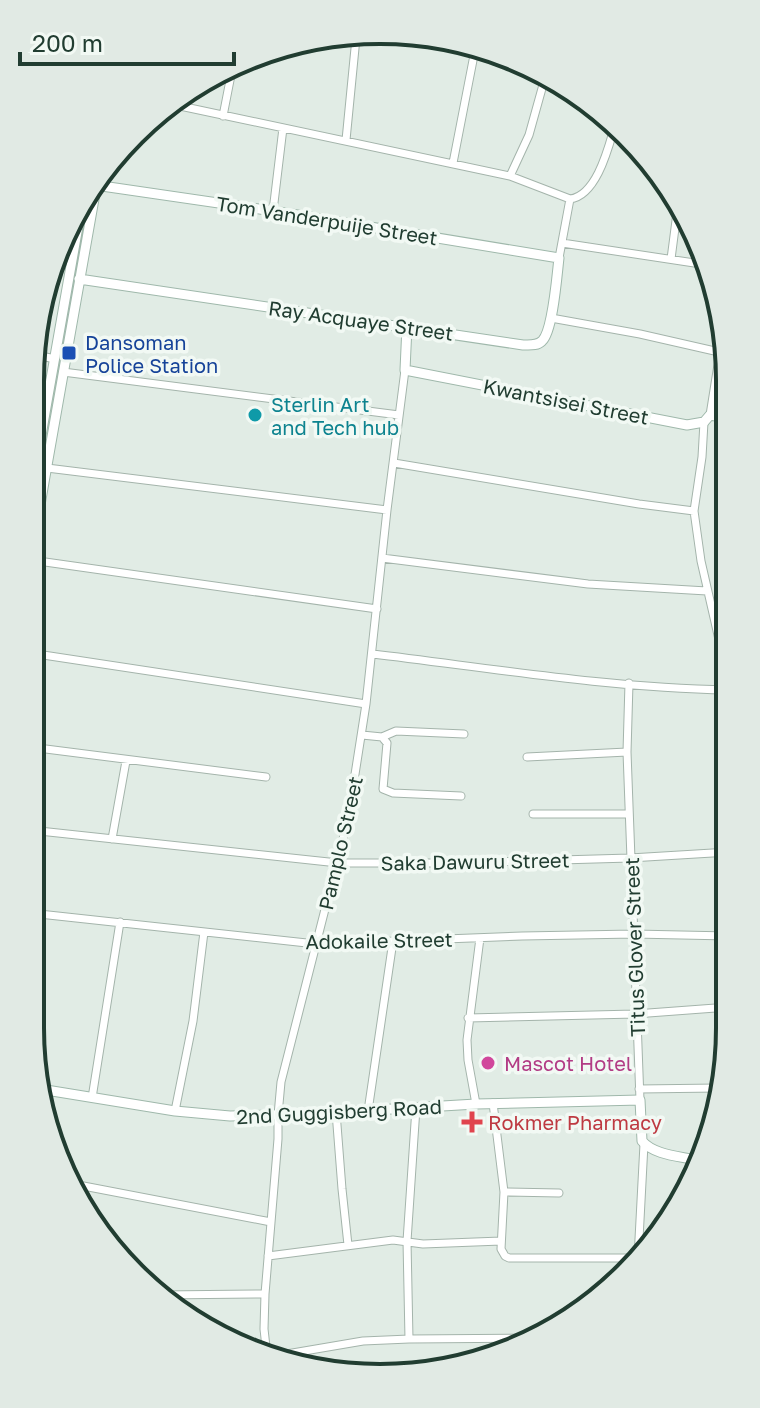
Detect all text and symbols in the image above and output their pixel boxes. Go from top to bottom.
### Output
scale bar [20,16,234,66]
text: 200 m [32,28,103,57]
street label: Tom Vanderpuije Street [215,191,439,249]
street label: Ray Acquaye Street [267,295,455,345]
place label: Dansoman Police Station [85,330,218,377]
marker: Dansoman Police Station [60,344,78,362]
street label: Kwantsisei Street [481,373,651,429]
place label: Sterlin Art and Tech hub [271,392,399,439]
marker: Sterlin Art and Tech hub [246,406,264,424]
street label: Pamplo Street [313,774,367,912]
street label: Saka Dawuru Street [380,847,570,875]
street label: Titus Glover Street [619,857,649,1037]
street label: Adokaile Street [305,927,453,953]
place label: Mascot Hotel [504,1051,632,1075]
marker: Mascot Hotel [479,1054,497,1072]
street label: 2nd Guggisberg Road [236,1094,442,1128]
place label: Rokmer Pharmacy [488,1110,662,1134]
marker: Rokmer Pharmacy [463,1113,481,1131]

